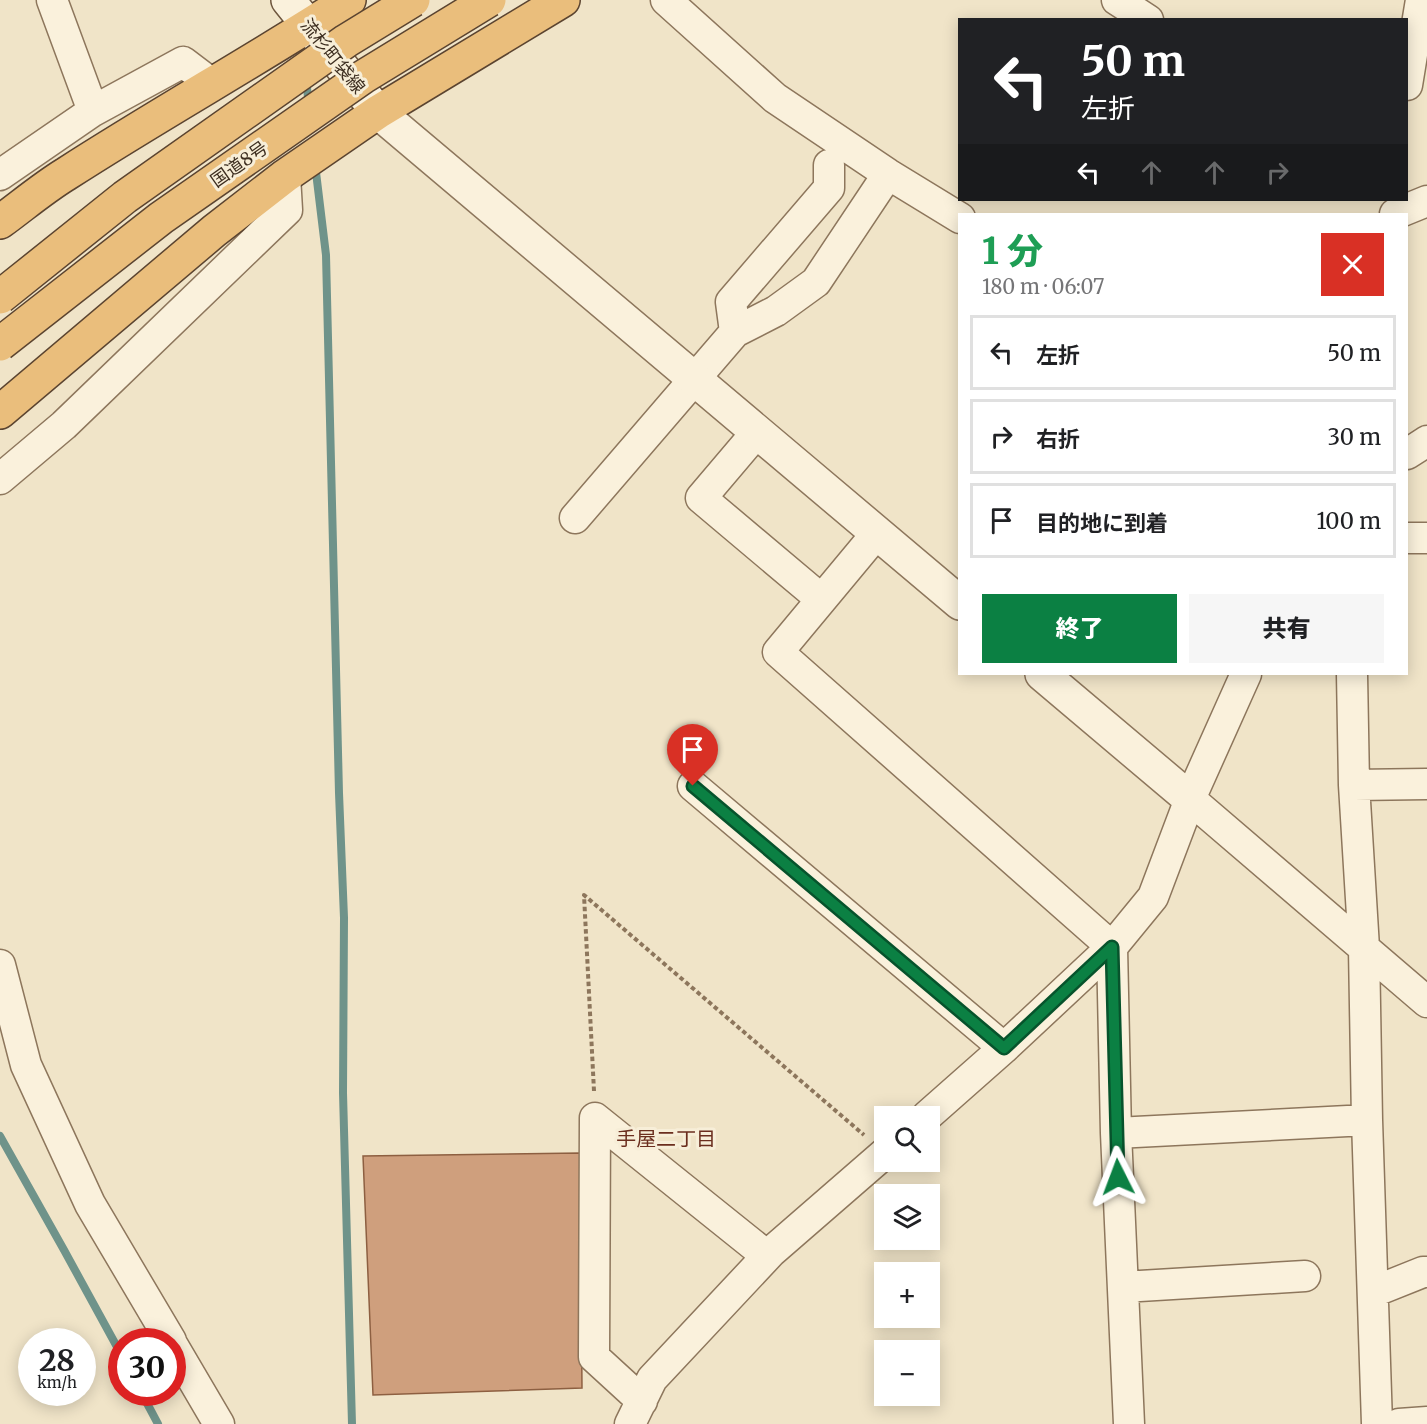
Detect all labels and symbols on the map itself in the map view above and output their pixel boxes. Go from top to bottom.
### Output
street label: 流杉町袋線 [296,14,370,98]
street label: 国道8号 [206,136,272,192]
pin [667,724,718,786]
district label: 手屋二丁目 [616,1126,716,1151]
position arrow [1086,1145,1150,1209]
speed limit sign: 30 [108,1328,186,1406]

